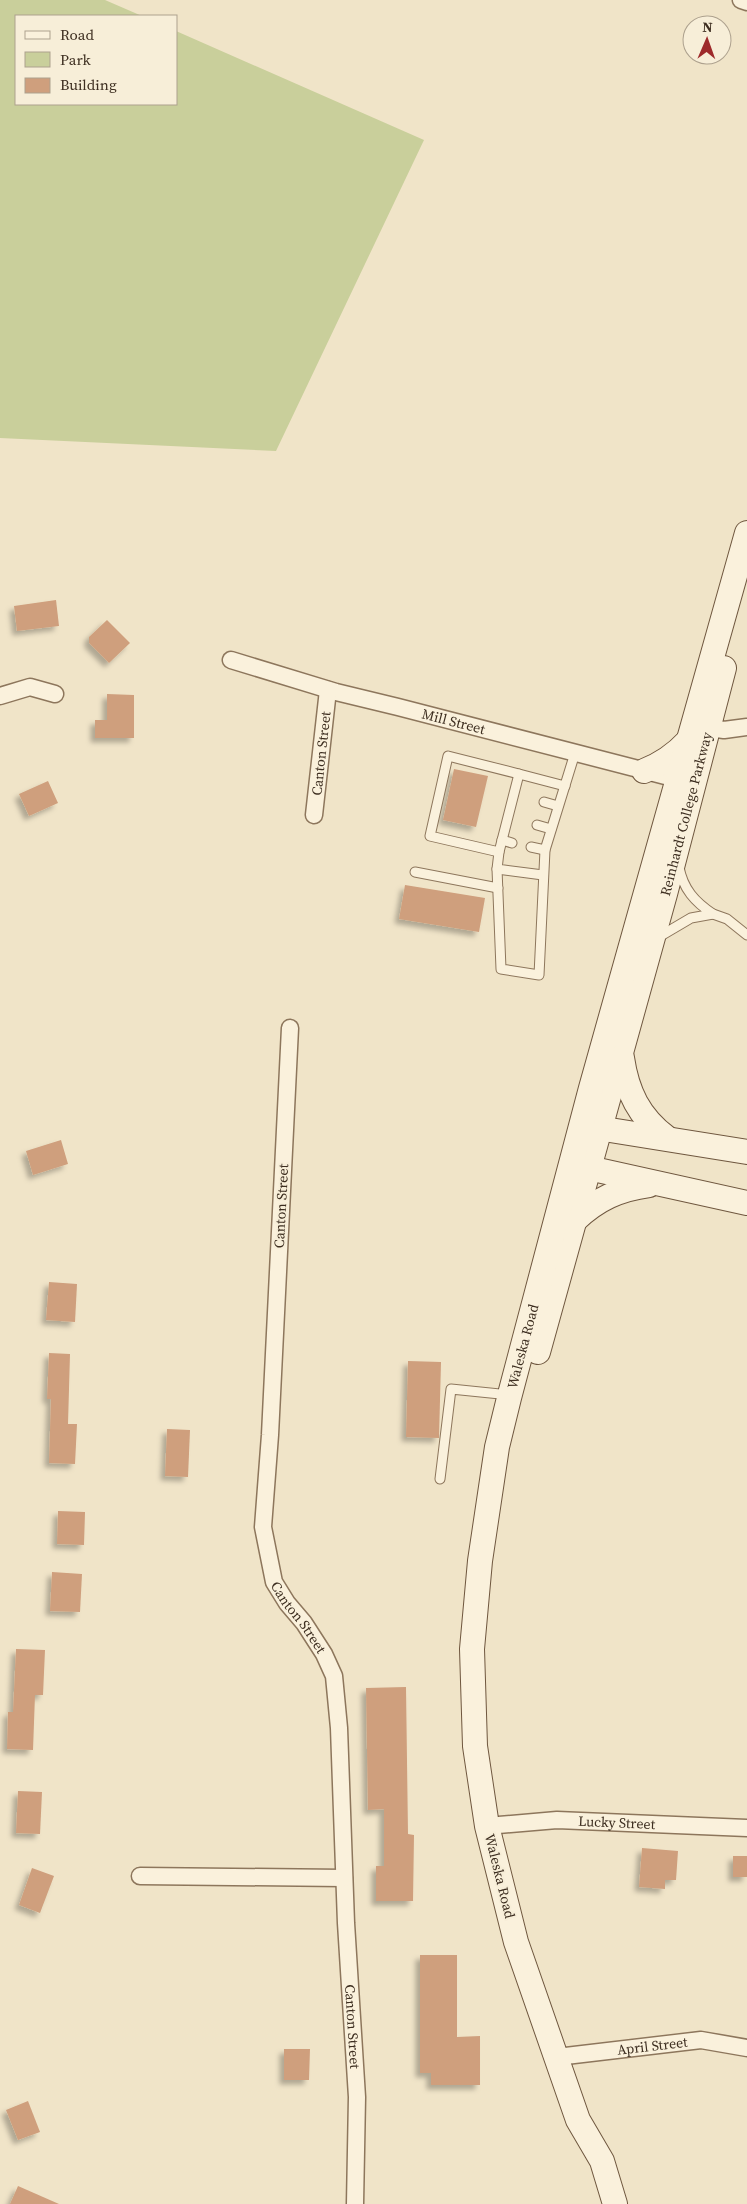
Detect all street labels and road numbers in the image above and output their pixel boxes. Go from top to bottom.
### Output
street label: Mill Street [420,704,488,739]
street label: Canton Street [306,710,336,797]
street label: Reinhardt College Parkway [655,729,717,898]
street label: Canton Street [269,1163,293,1249]
street label: Waleska Road [502,1302,543,1391]
street label: Canton Street [266,1577,331,1658]
street label: Lucky Street [578,1811,656,1834]
street label: Waleska Road [480,1832,520,1921]
street label: Canton Street [340,1984,365,2070]
street label: April Street [616,2032,689,2060]

